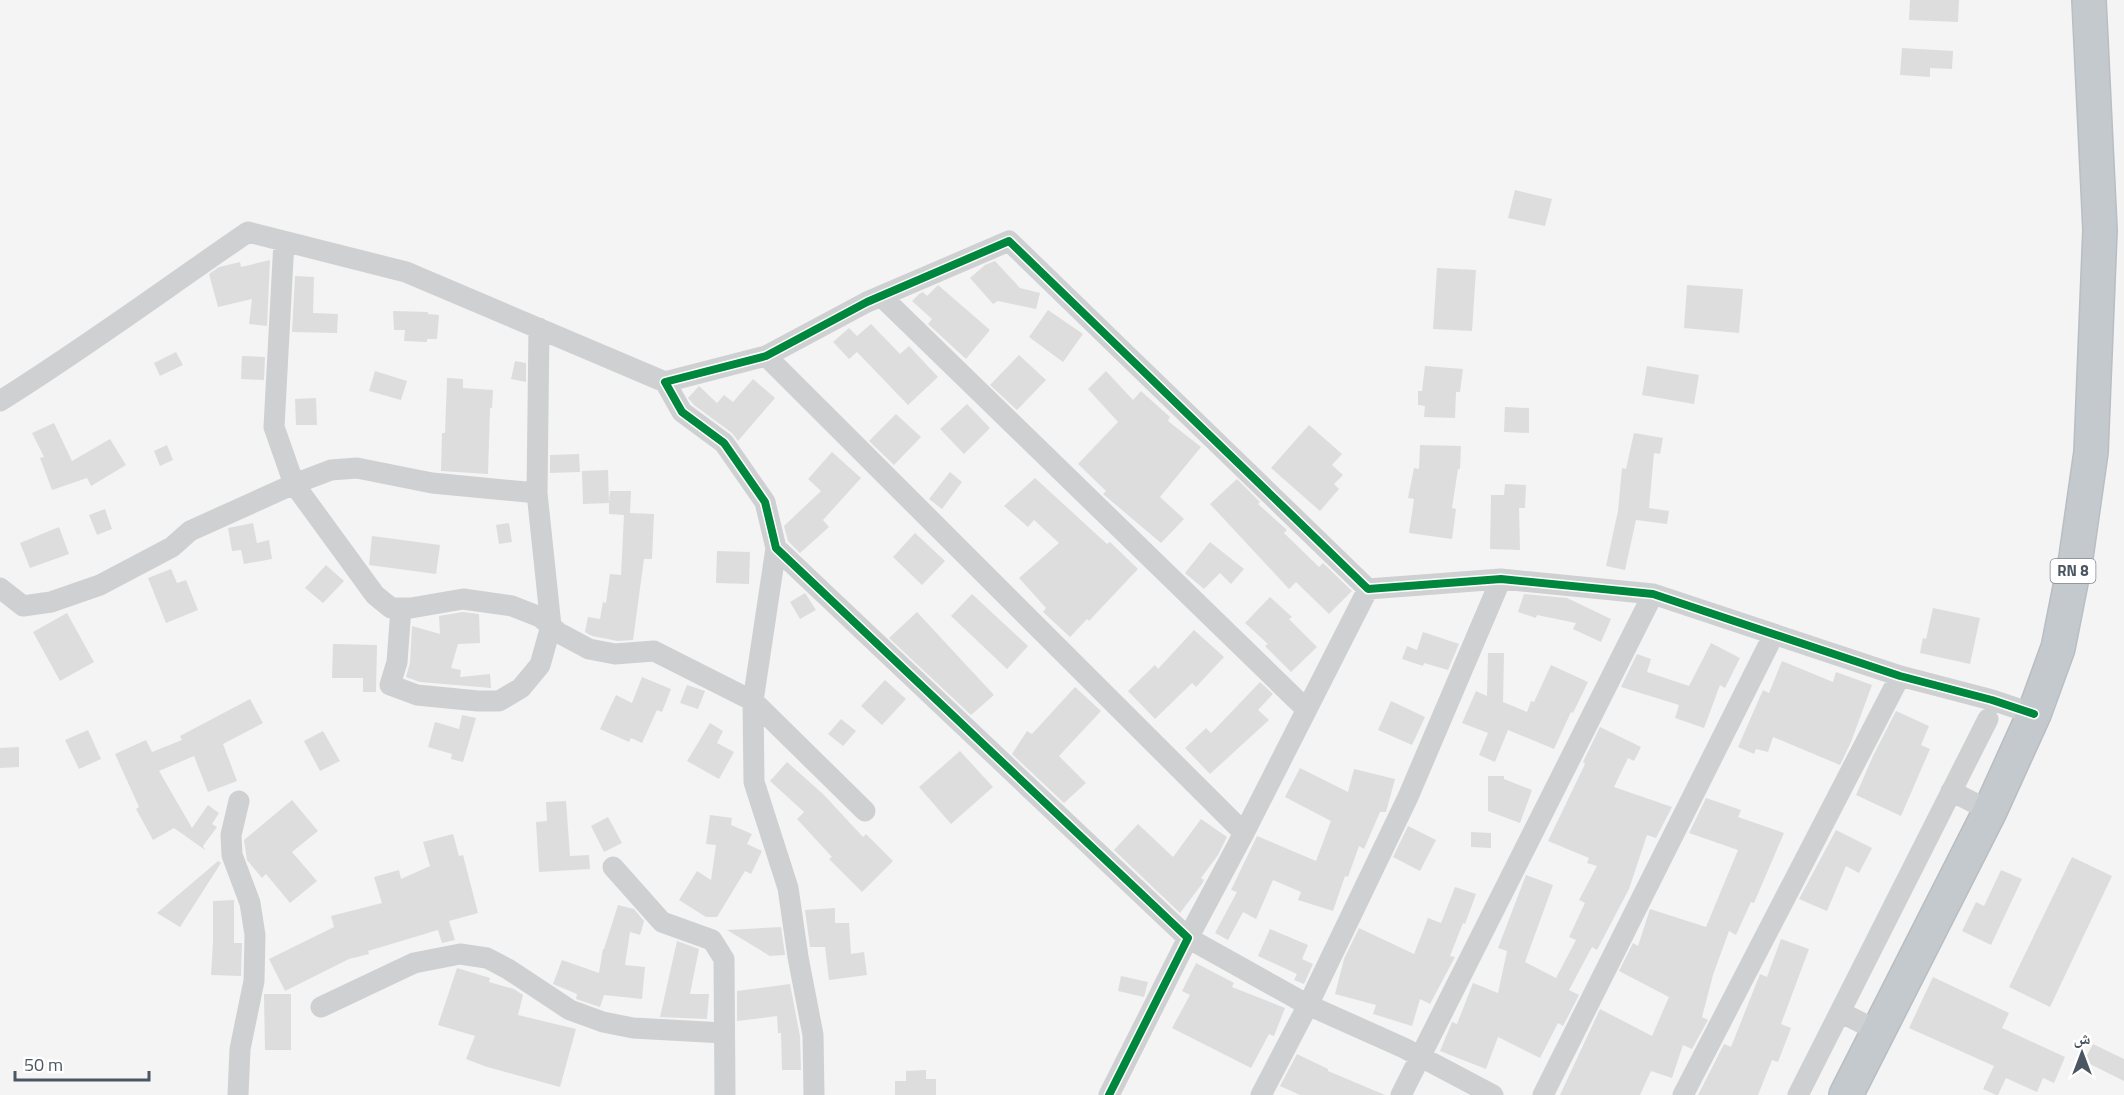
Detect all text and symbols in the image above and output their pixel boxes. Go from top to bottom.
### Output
road number: RN 8 [2050,559,2096,583]
north arrow [2052,1023,2112,1083]
text: ش [2074,1026,2091,1050]
scale bar [15,1044,148,1082]
text: 50 m [24,1051,63,1078]

